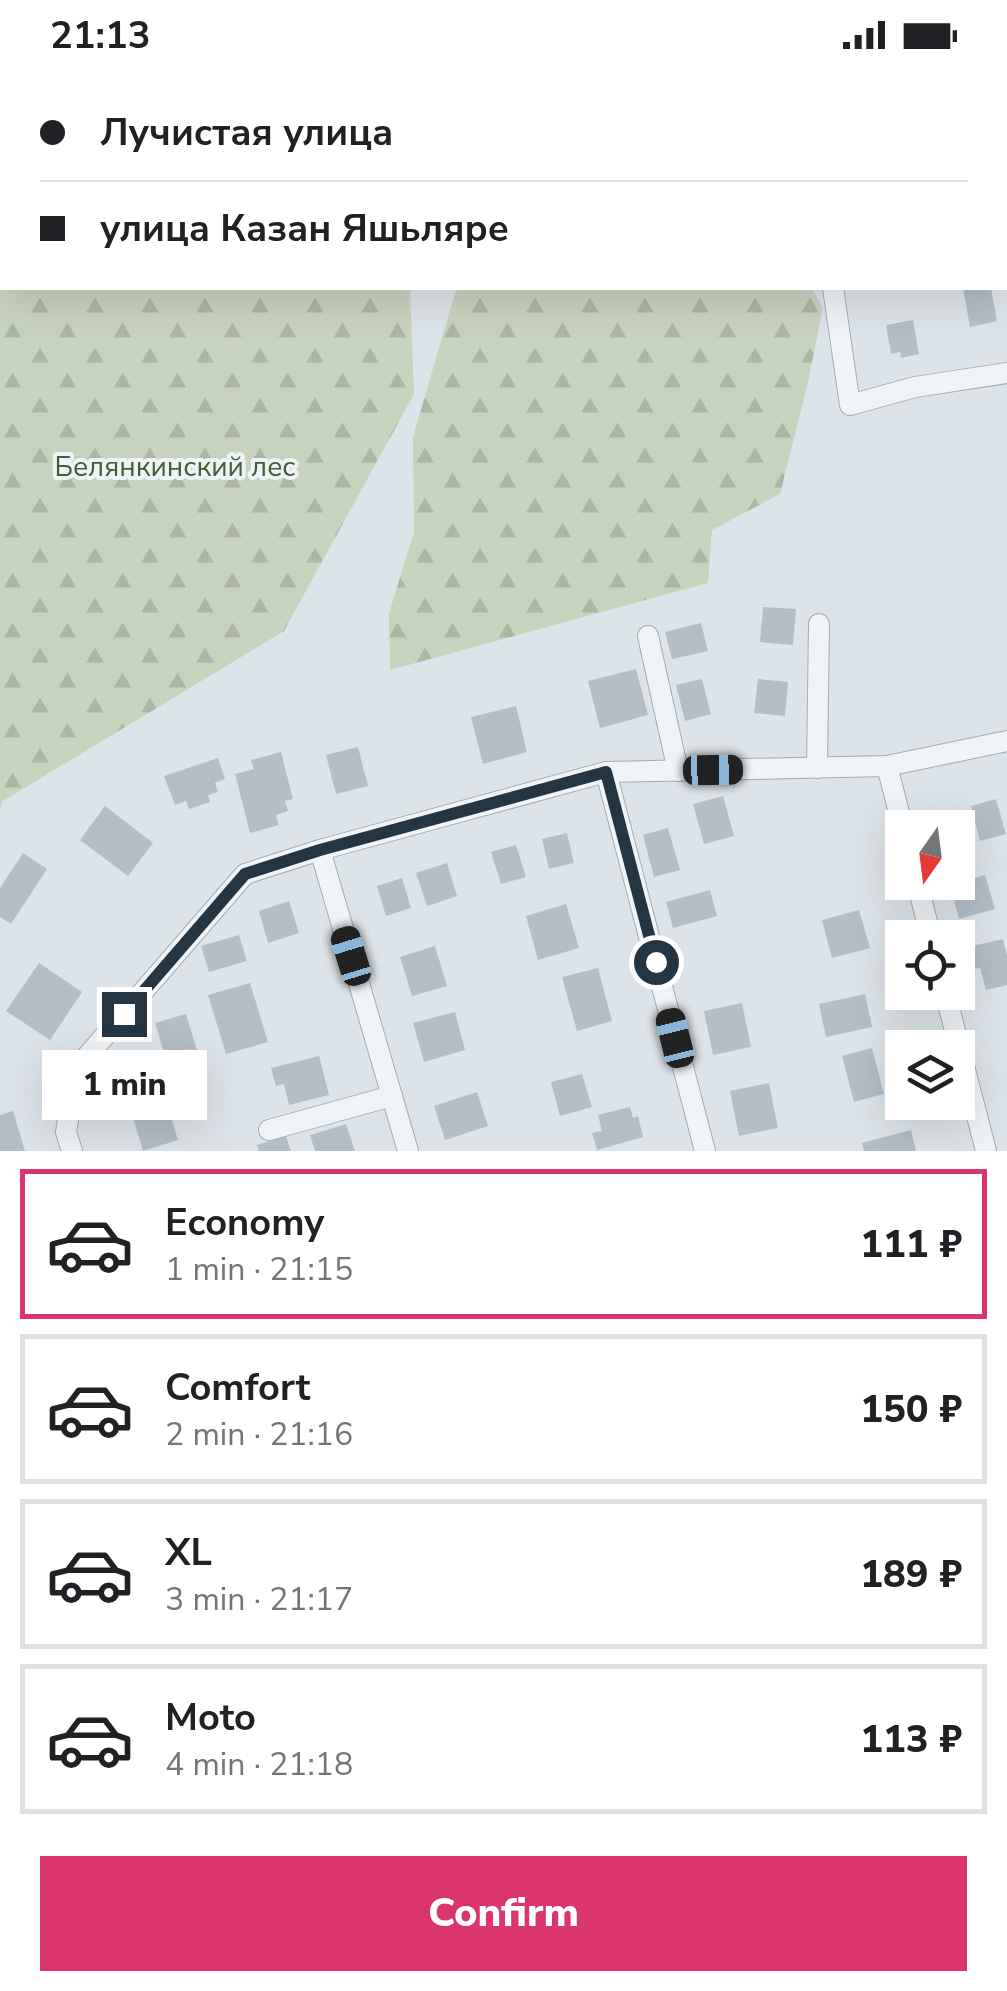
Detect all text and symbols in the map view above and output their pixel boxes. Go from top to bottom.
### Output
text: 21:13 [50,10,151,61]
text: Лучистая улица [100,107,393,158]
text: улица Казан Яшьляре [100,203,509,254]
park label: Белянкинский лес [54,448,296,486]
car [683,754,743,786]
north arrow [885,810,975,900]
map controls [885,810,975,1120]
button: locate [885,920,975,1010]
car [328,923,374,989]
route start [634,940,679,985]
route end [102,992,147,1037]
car [653,1005,697,1071]
button: layers [885,1030,975,1120]
callout: 1 min [42,1049,206,1119]
text: 1 min [82,1063,167,1106]
text: Economy [165,1197,324,1248]
icon: car [45,1199,135,1289]
text: 111 ₽ [860,1219,962,1270]
text: 1 min · 21:15 [165,1248,353,1291]
text: Comfort [165,1362,310,1413]
icon: car [45,1364,135,1454]
text: 150 ₽ [860,1384,962,1435]
text: 2 min · 21:16 [165,1413,353,1456]
text: XL [165,1527,212,1578]
icon: car [45,1529,135,1619]
text: 189 ₽ [860,1549,962,1600]
text: 3 min · 21:17 [165,1578,353,1621]
text: Moto [165,1692,256,1743]
icon: car [45,1694,135,1784]
text: 113 ₽ [860,1714,962,1765]
text: 4 min · 21:18 [165,1743,353,1786]
button: Confirm [40,1856,967,1971]

